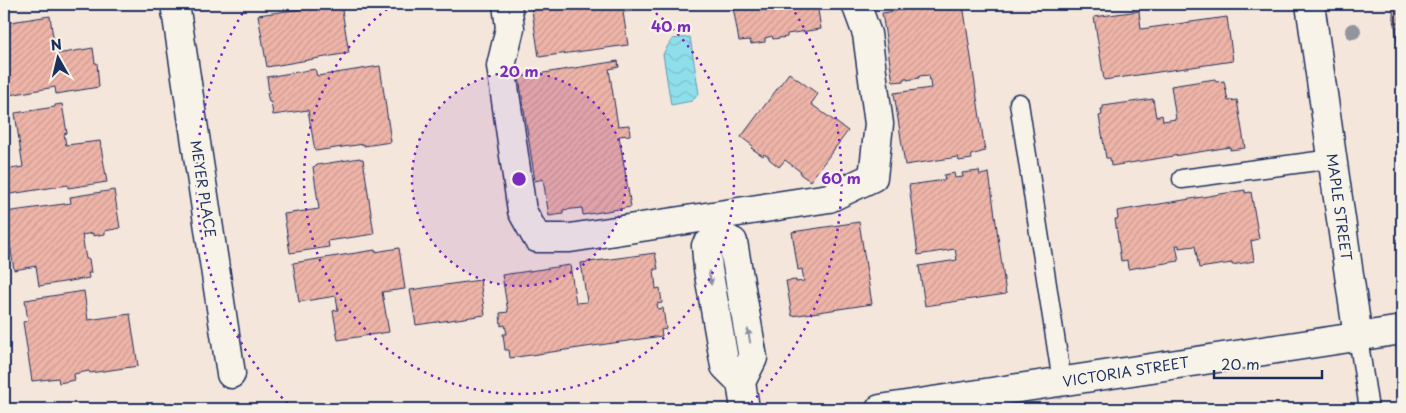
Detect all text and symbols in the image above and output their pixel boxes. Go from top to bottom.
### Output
text: 40 m [651,14,691,37]
north arrow [32,32,82,82]
text: N [49,33,63,56]
text: 20 m [500,59,538,82]
street label: MEYER PLACE [185,139,222,239]
street label: MAPLE STREET [1322,152,1357,262]
text: 60 m [821,166,861,189]
centre of rings [510,170,528,188]
one-way arrow [706,270,714,286]
one-way arrow [745,328,753,344]
scale bar [1214,348,1321,380]
street label: VICTORIA STREET [1061,351,1191,392]
text: 20 m [1221,352,1260,375]

